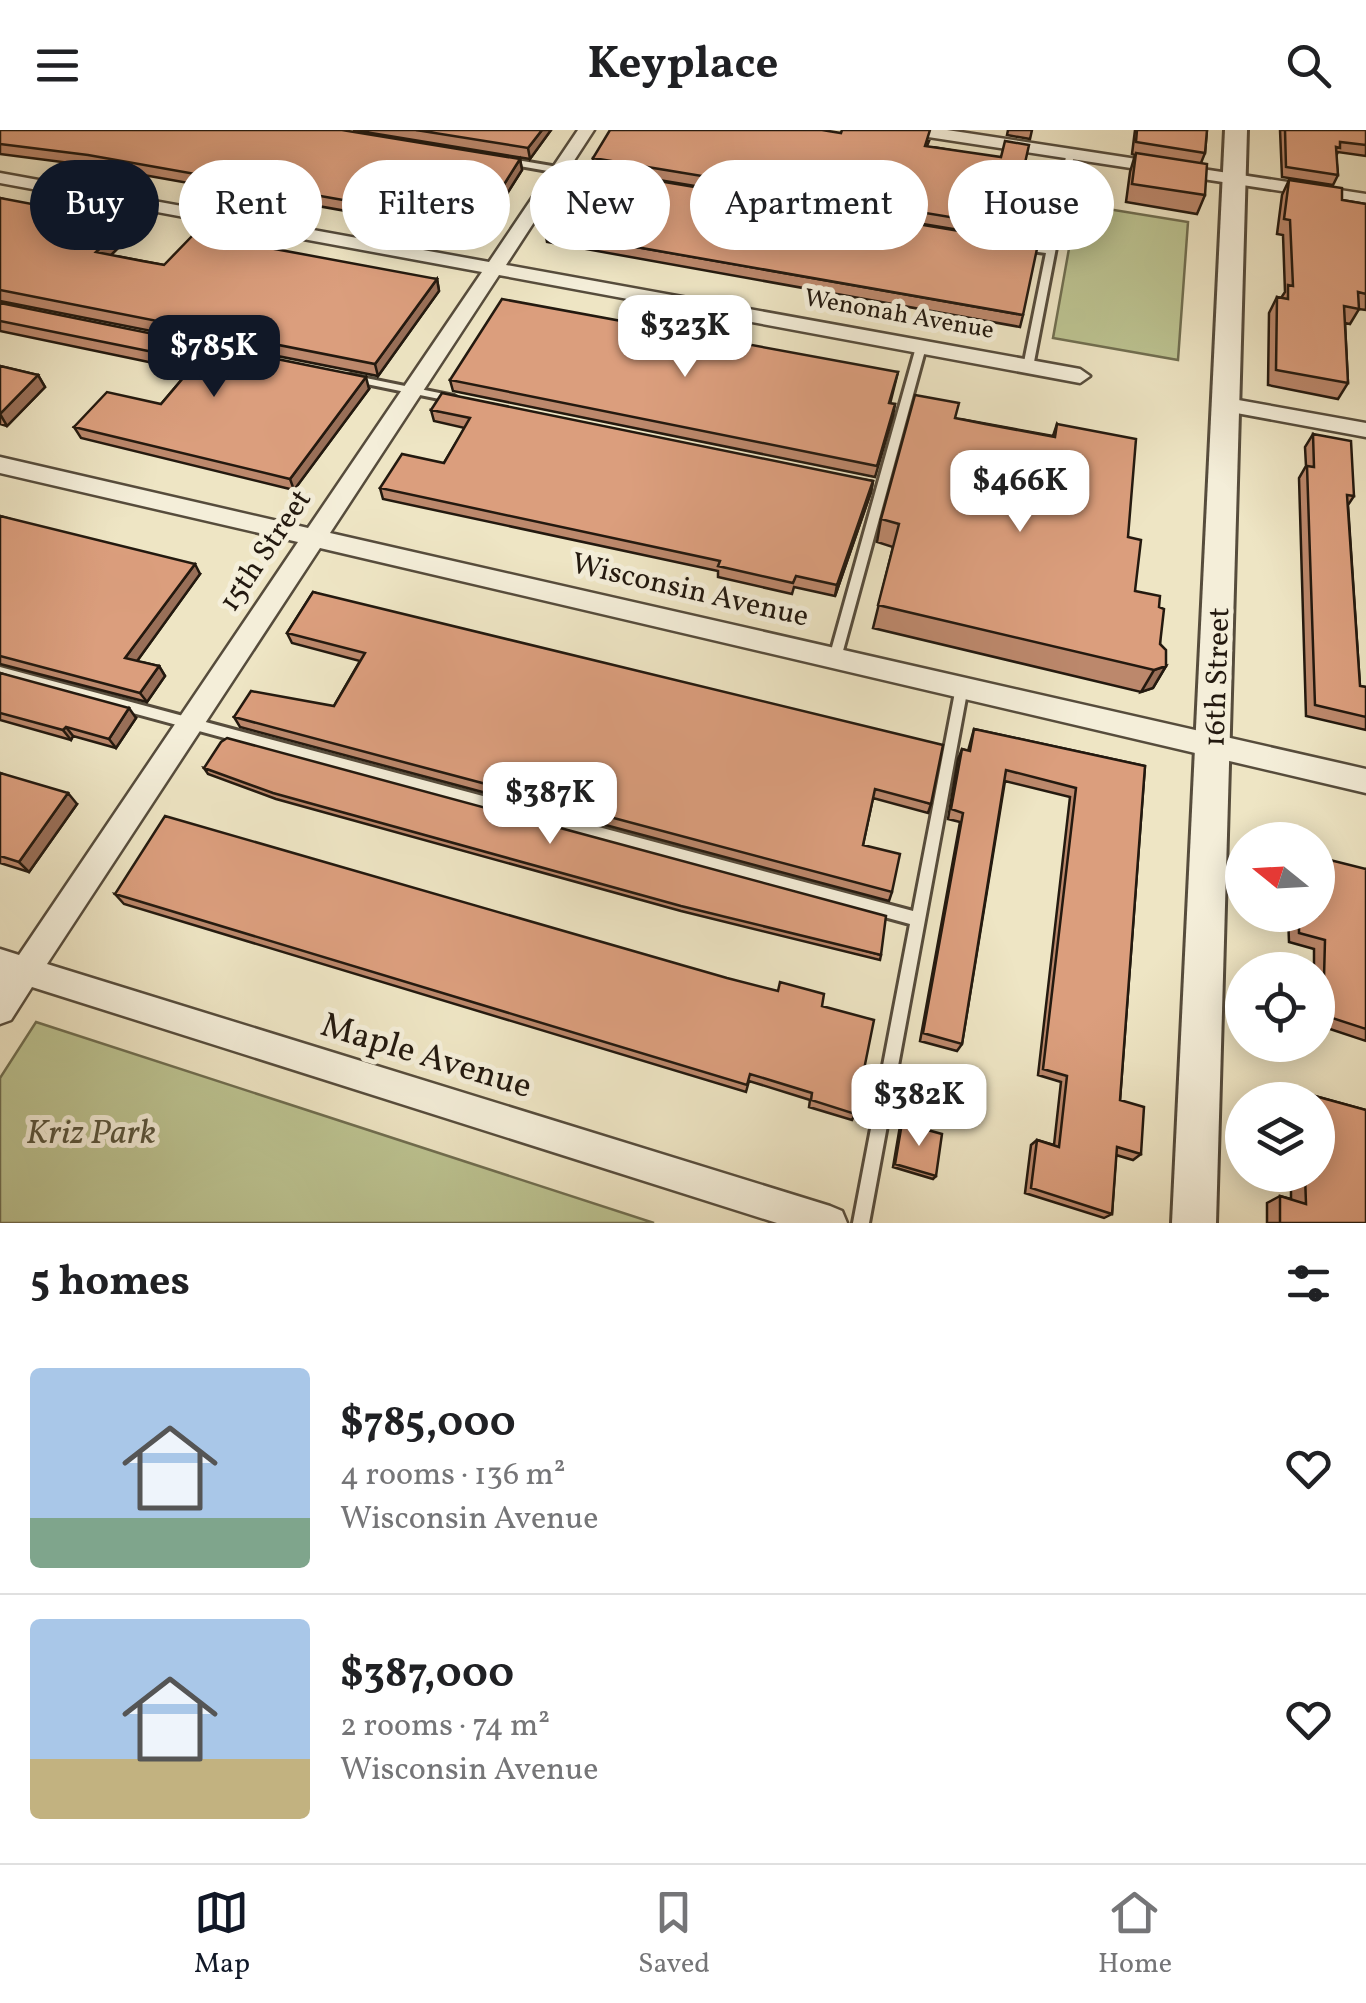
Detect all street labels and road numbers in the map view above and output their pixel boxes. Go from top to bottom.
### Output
street label: Wenonah Avenue [801,281,997,349]
street label: 15th Street [210,482,322,620]
street label: Wisconsin Avenue [567,543,813,639]
street label: 16th Street [1195,606,1241,748]
street label: Maple Avenue [315,1002,537,1112]

